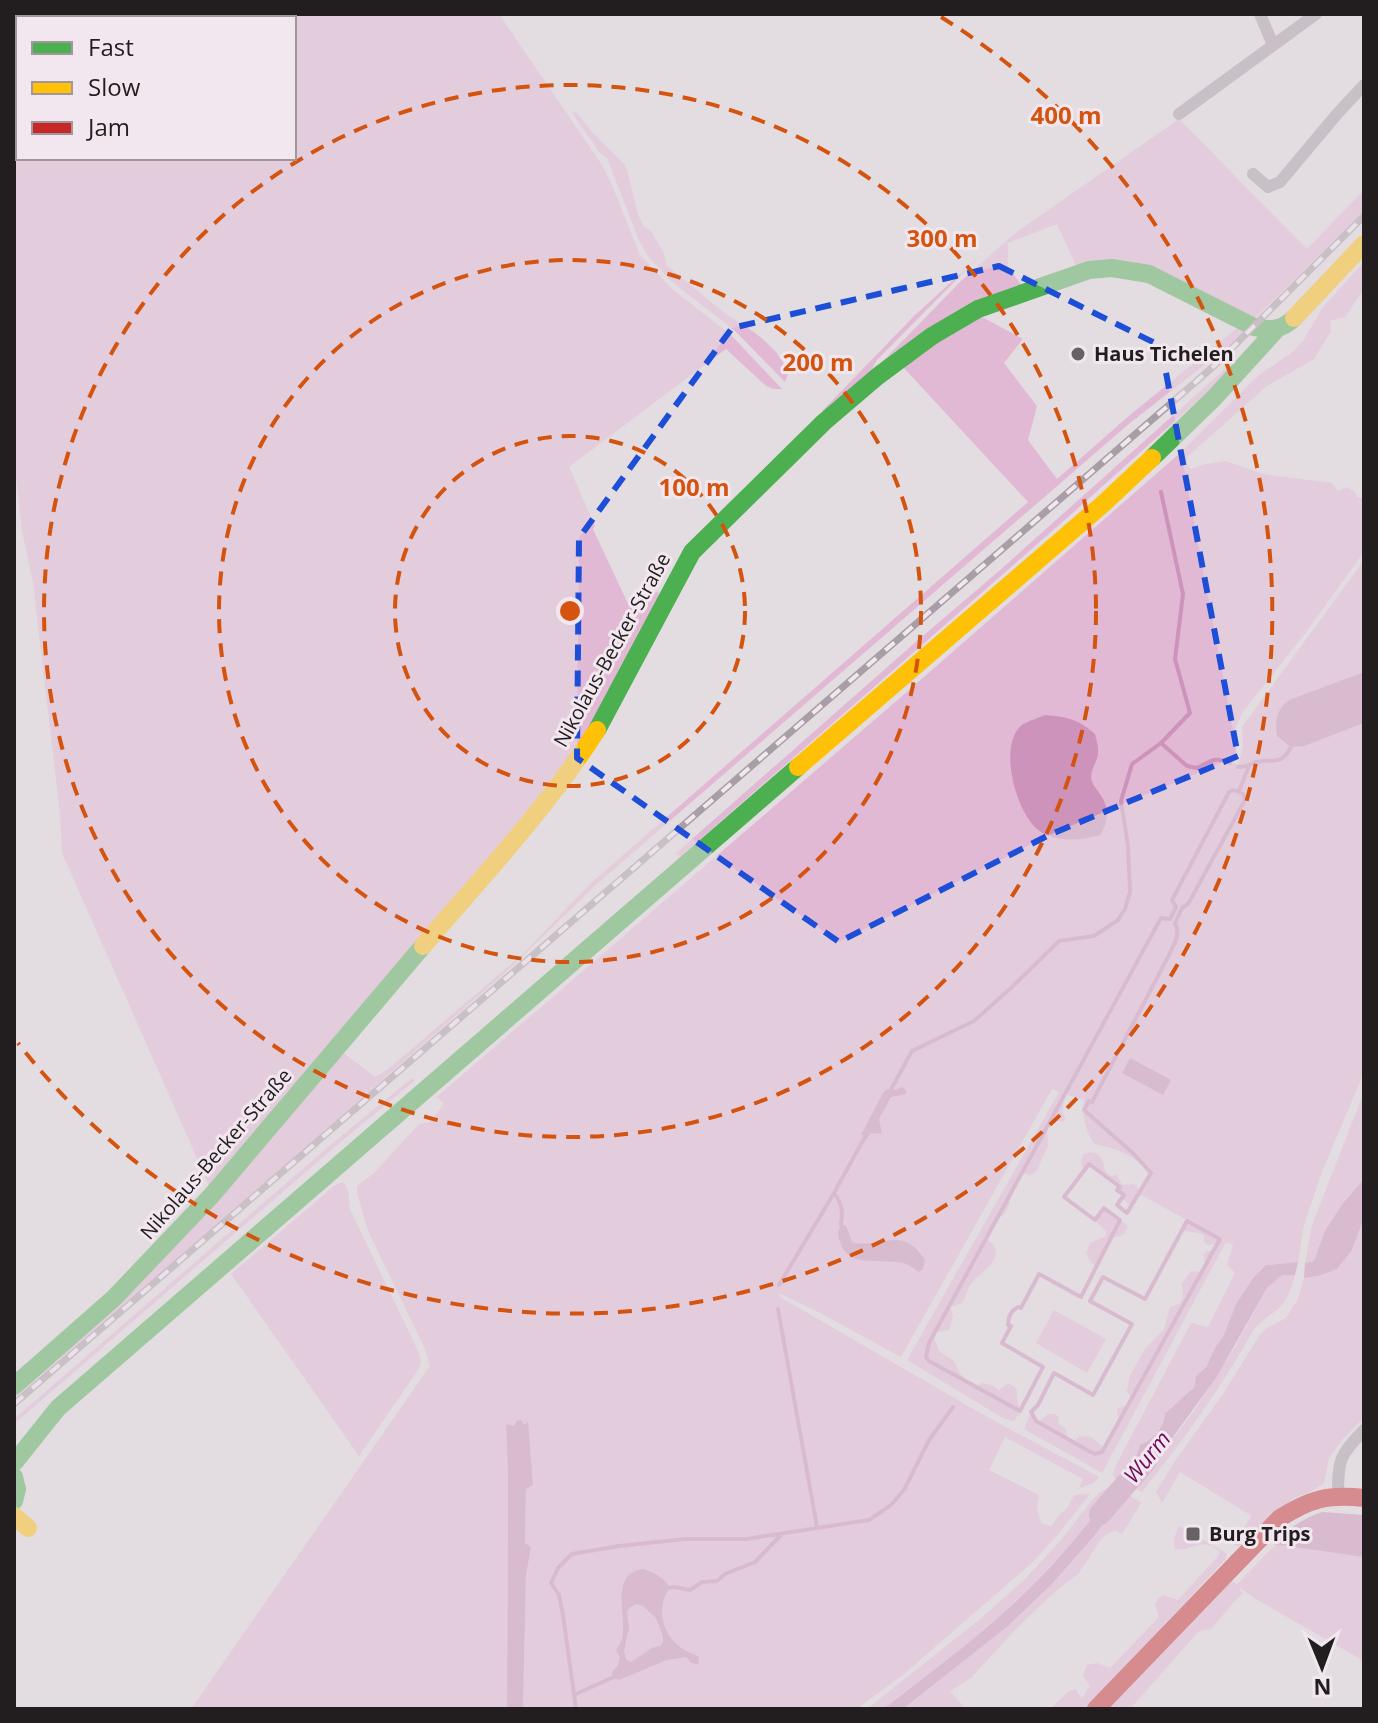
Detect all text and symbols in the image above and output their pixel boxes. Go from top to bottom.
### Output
legend [16,16,296,160]
text: Fast [88,30,134,63]
text: Slow [88,70,141,103]
text: 400 m [1031,98,1101,131]
text: Jam [86,110,130,143]
text: 300 m [907,221,977,254]
place label: Haus Tichelen [1094,340,1234,367]
text: 200 m [783,345,853,378]
marker: Haus Tichelen [1069,345,1087,363]
text: 100 m [659,470,729,503]
street label: Nikolaus-Becker-Straße [547,548,676,752]
centre of rings [556,597,584,625]
street label: Nikolaus-Becker-Straße [134,1062,297,1245]
water label: Wurm [1116,1424,1177,1489]
place label: Burg Trips [1209,1520,1311,1547]
marker: Burg Trips [1184,1525,1202,1543]
north arrow [1282,1627,1362,1707]
text: N [1313,1673,1332,1703]

